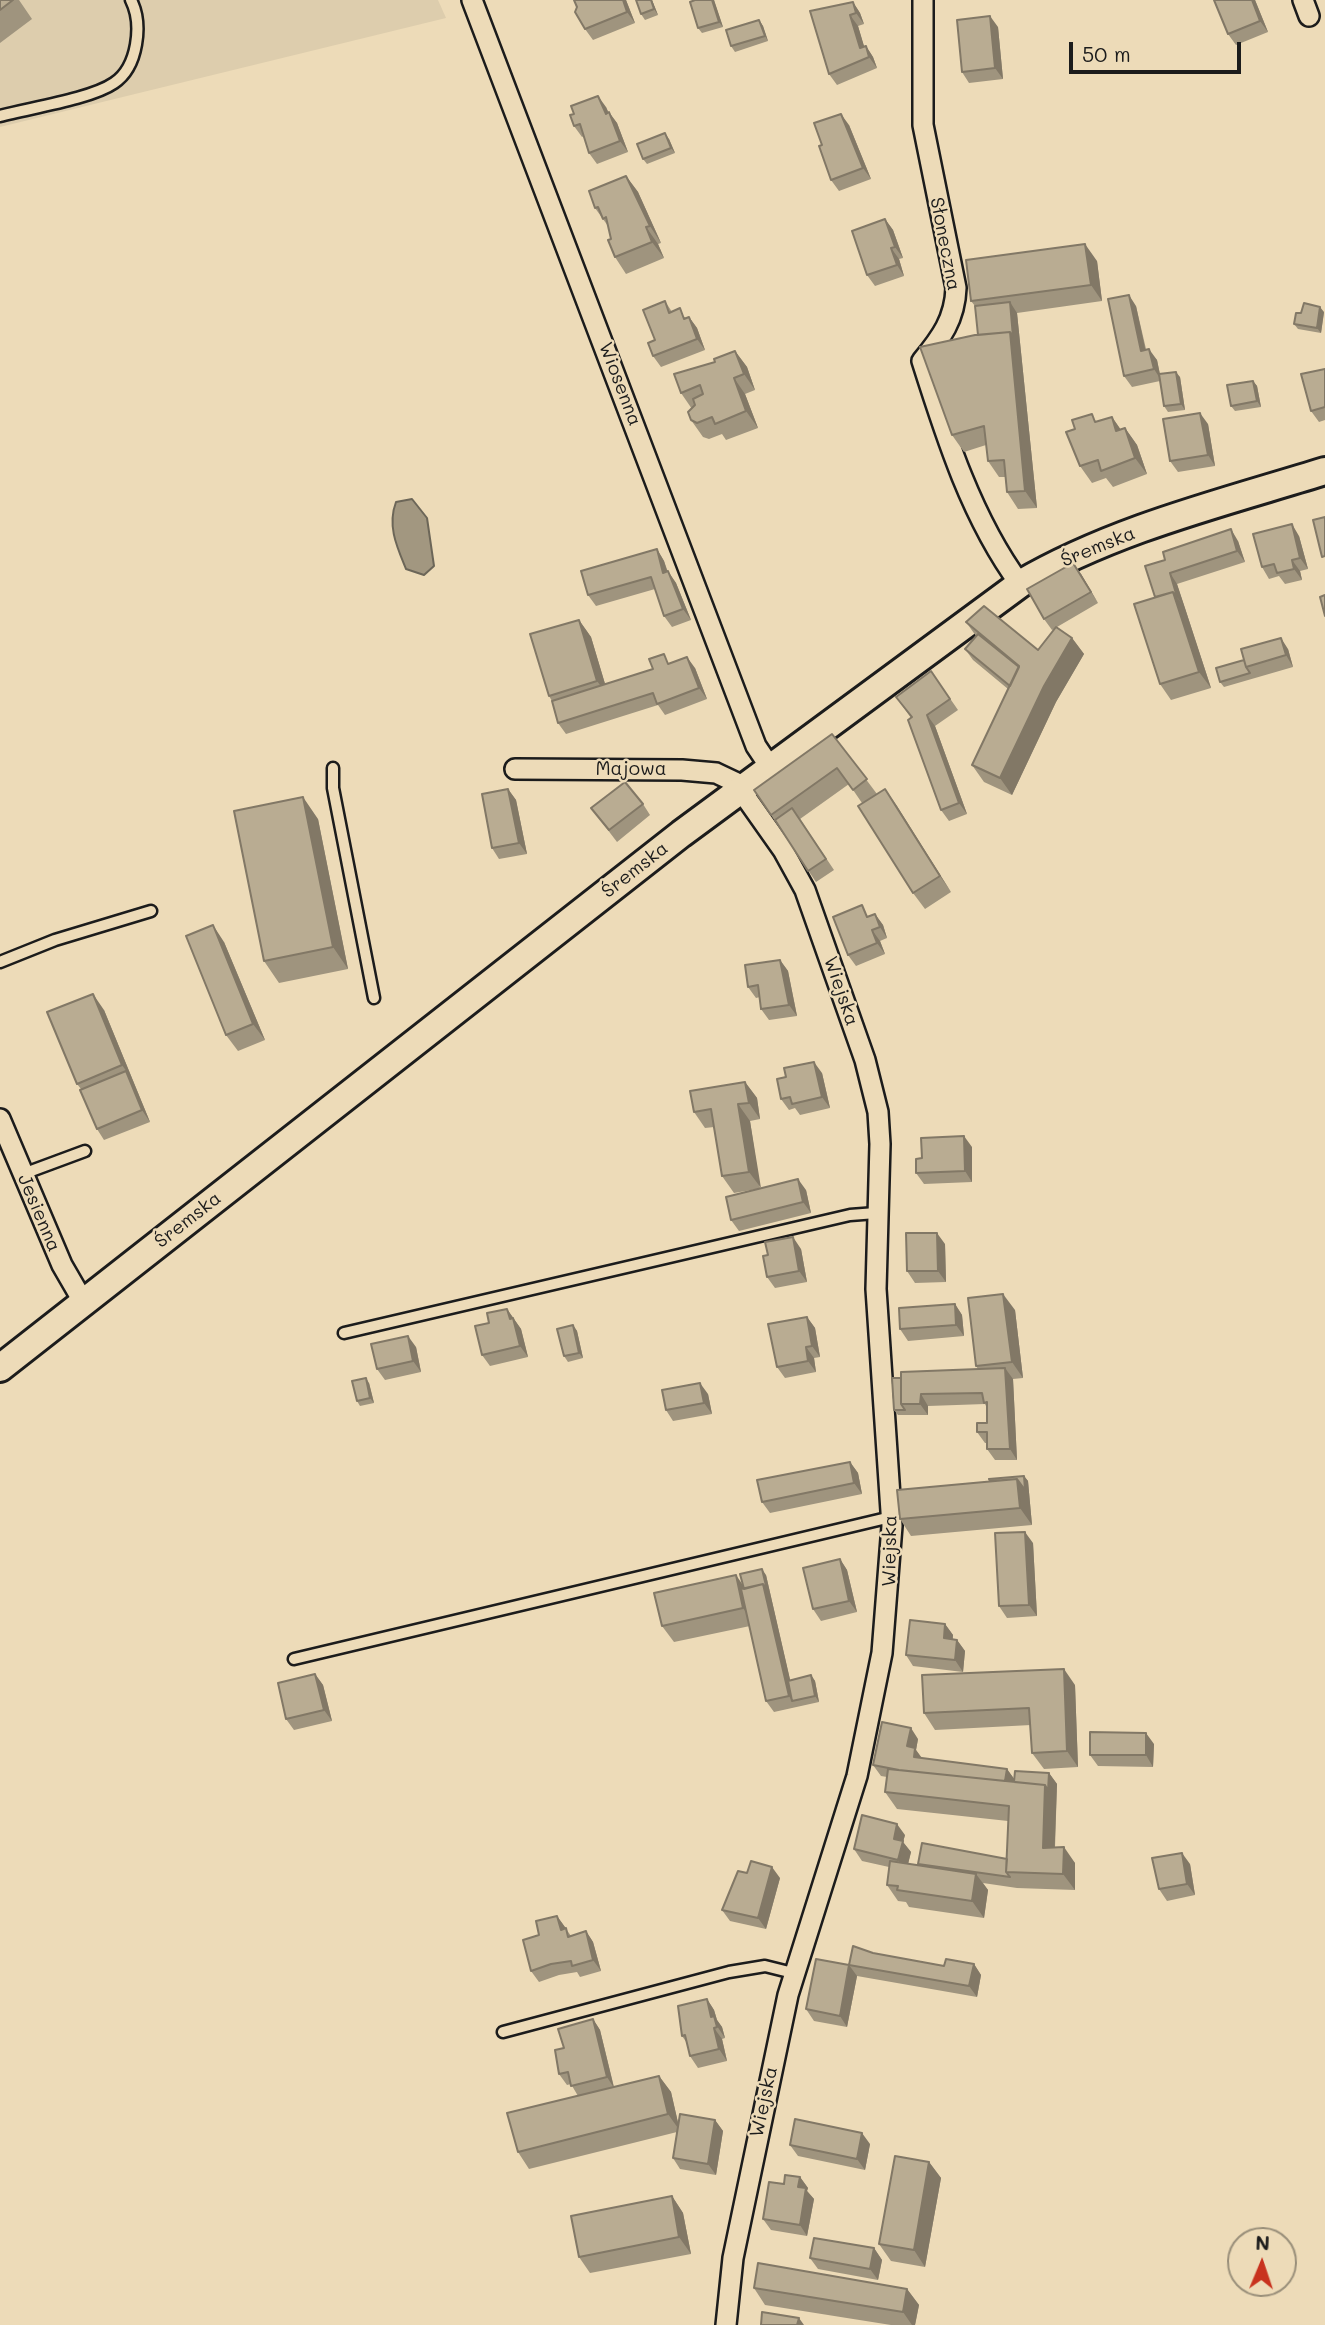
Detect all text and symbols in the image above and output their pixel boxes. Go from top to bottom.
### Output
scale bar [1073,28,1244,72]
text: 50 m [1082,40,1131,67]
street label: Słoneczna [925,196,965,292]
street label: Wiosenna [594,339,646,429]
street label: Śremska [1057,522,1139,572]
street label: Majowa [595,758,667,780]
street label: Śremska [597,837,673,903]
street label: Wiejska [819,953,863,1029]
street label: Jesienna [13,1171,65,1255]
street label: Śremska [150,1187,226,1253]
street label: Wiejska [878,1515,902,1587]
street label: Wiejska [745,2065,783,2139]
north arrow [1227,2227,1297,2297]
text: N [1255,2230,1270,2255]

